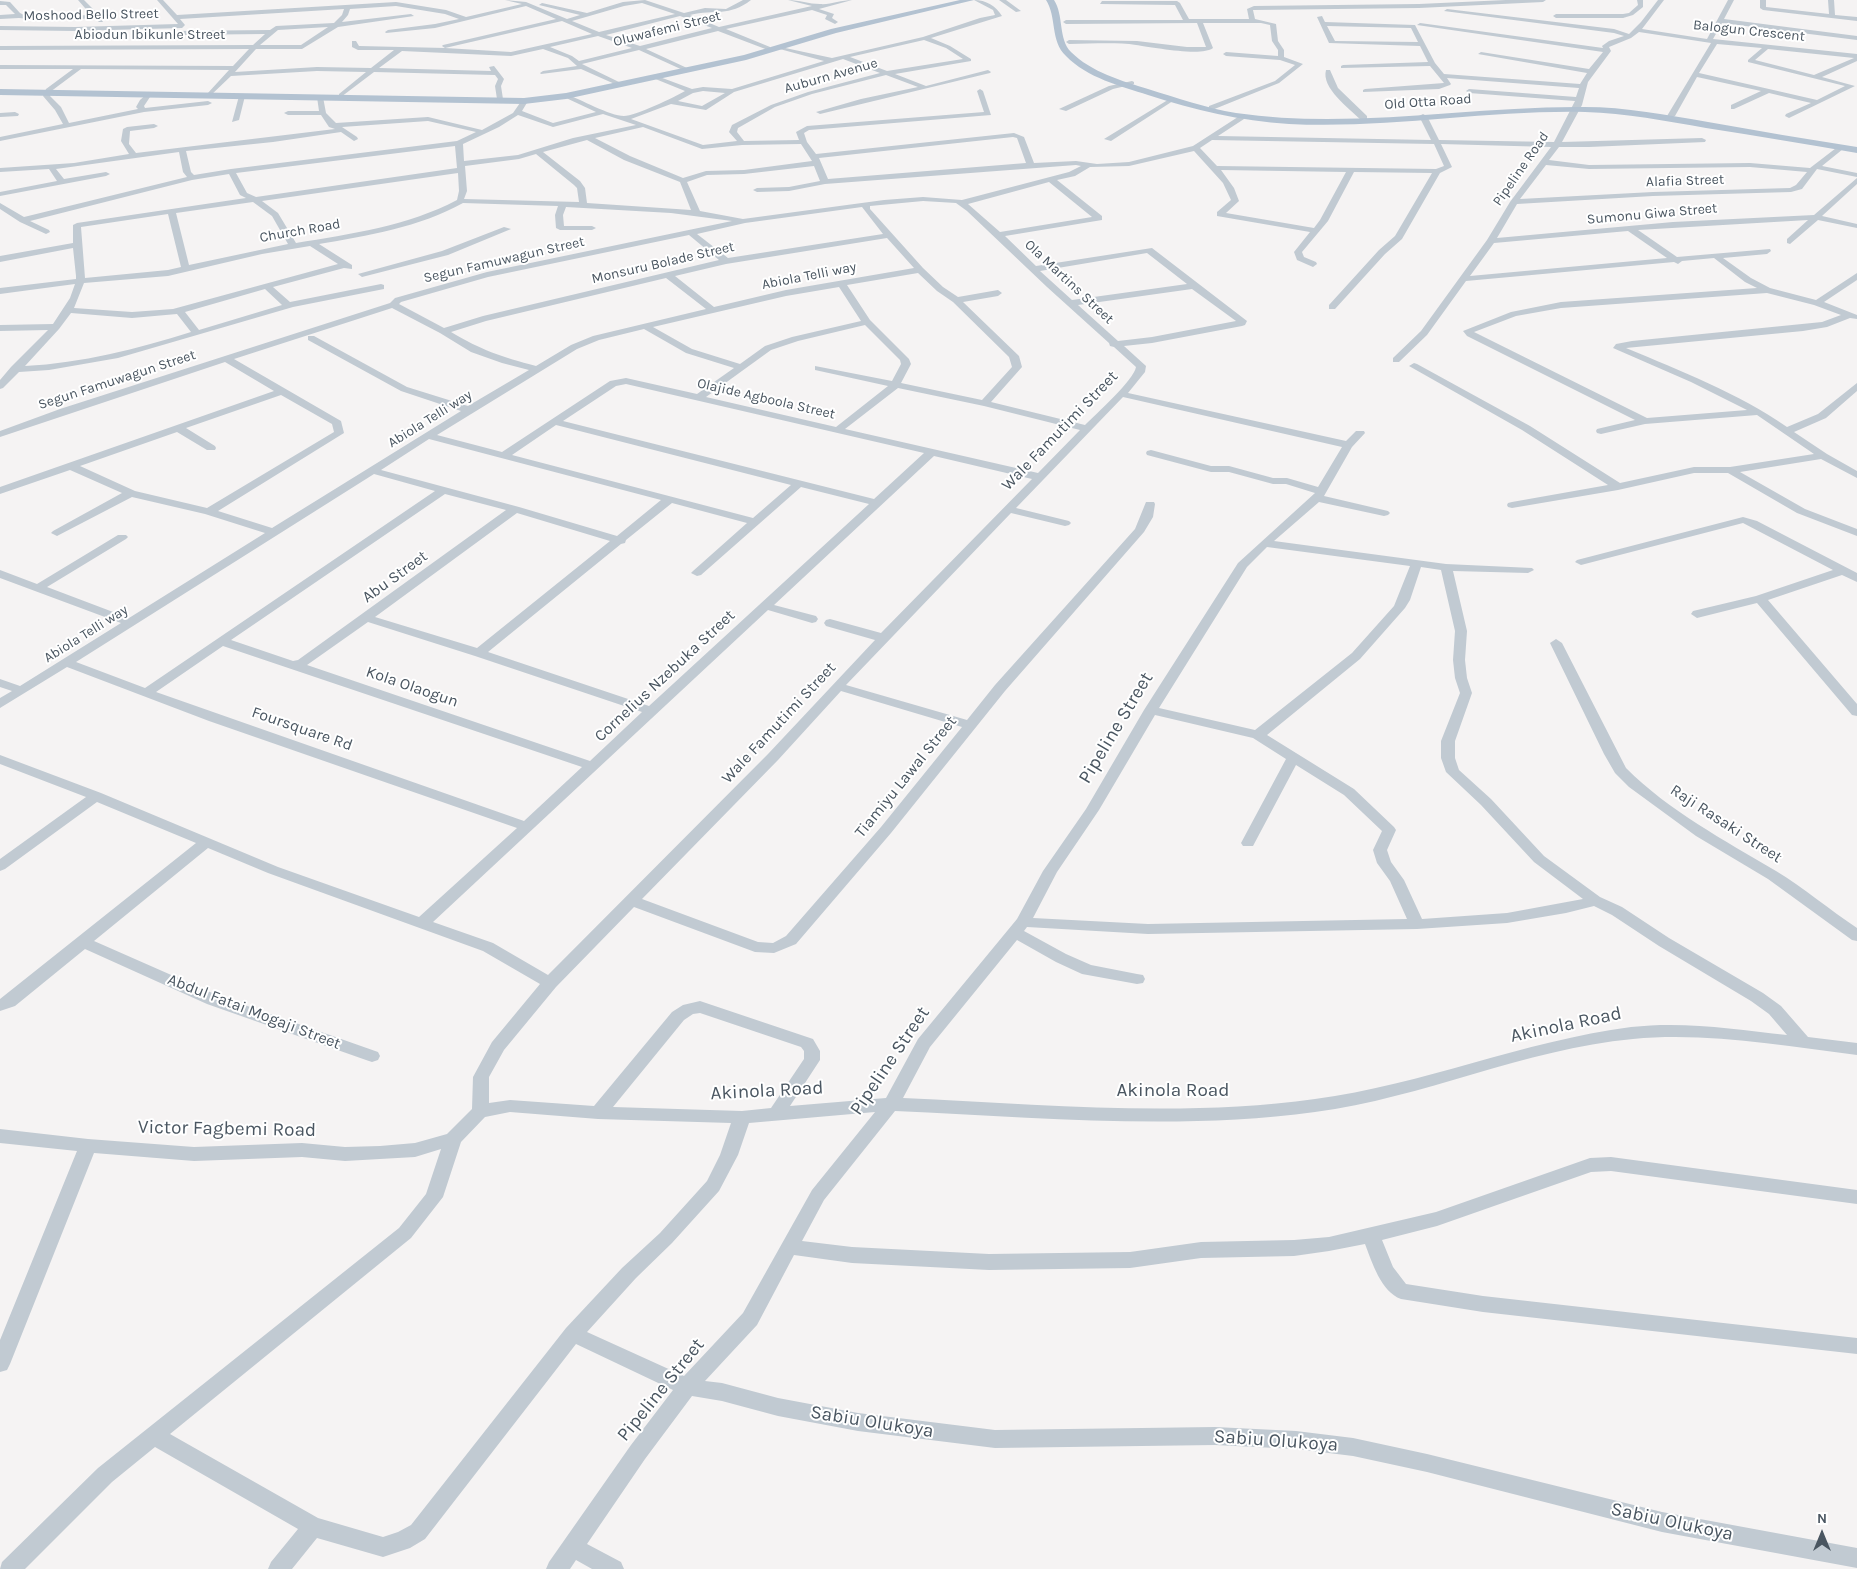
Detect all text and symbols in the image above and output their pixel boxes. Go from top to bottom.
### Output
street label: Moshood Bello Street [23,5,159,25]
street label: Oluwafemi Street [611,8,723,50]
street label: Balogun Crescent [1692,17,1806,45]
street label: Abiodun Ibikunle Street [75,27,225,43]
street label: Auburn Avenue [782,55,880,97]
street label: Old Otta Road [1384,91,1472,113]
street label: Pipeline Road [1489,129,1553,209]
street label: Alafia Street [1646,171,1724,191]
street label: Sumonu Giwa Street [1586,200,1718,228]
street label: Church Road [258,216,342,246]
street label: Segun Famuwagun Street [422,233,586,287]
street label: Ola Martins Street [1021,236,1117,328]
street label: Monsuru Bolade Street [590,238,736,288]
street label: Abiola Telli way [760,259,858,293]
street label: Segun Famuwagun Street [36,347,198,413]
street label: Wale Famutimi Street [998,367,1122,495]
street label: Olajide Agboola Street [695,375,837,423]
street label: Abiola Telli way [385,386,475,452]
street label: Abu Street [359,547,431,607]
street label: Abiola Telli way [41,601,131,667]
street label: Cornelius Nzebuka Street [591,606,739,746]
street label: Wale Famutimi Street [718,658,840,788]
street label: Kola Olaogun [363,662,461,712]
street label: Pipeline Street [1074,668,1158,788]
street label: Foursquare Rd [249,703,355,755]
street label: Tiamiyu Lawal Street [851,712,961,842]
street label: Raji Rasaki Street [1666,781,1786,867]
street label: Abdul Fatai Mogaji Street [165,970,343,1054]
street label: Pipeline Street [845,1002,935,1120]
street label: Akinola Road [1508,1002,1624,1048]
street label: Akinola Road [710,1077,824,1105]
street label: Akinola Road [1116,1080,1230,1102]
street label: Victor Fagbemi Road [138,1116,316,1142]
street label: Pipeline Street [613,1334,709,1446]
street label: Sabiu Olukoya [809,1401,935,1443]
street label: Sabiu Olukoya [1213,1425,1339,1457]
street label: Sabiu Olukoya [1609,1498,1735,1546]
north arrow [1797,1509,1847,1559]
text: N [1817,1510,1827,1527]

